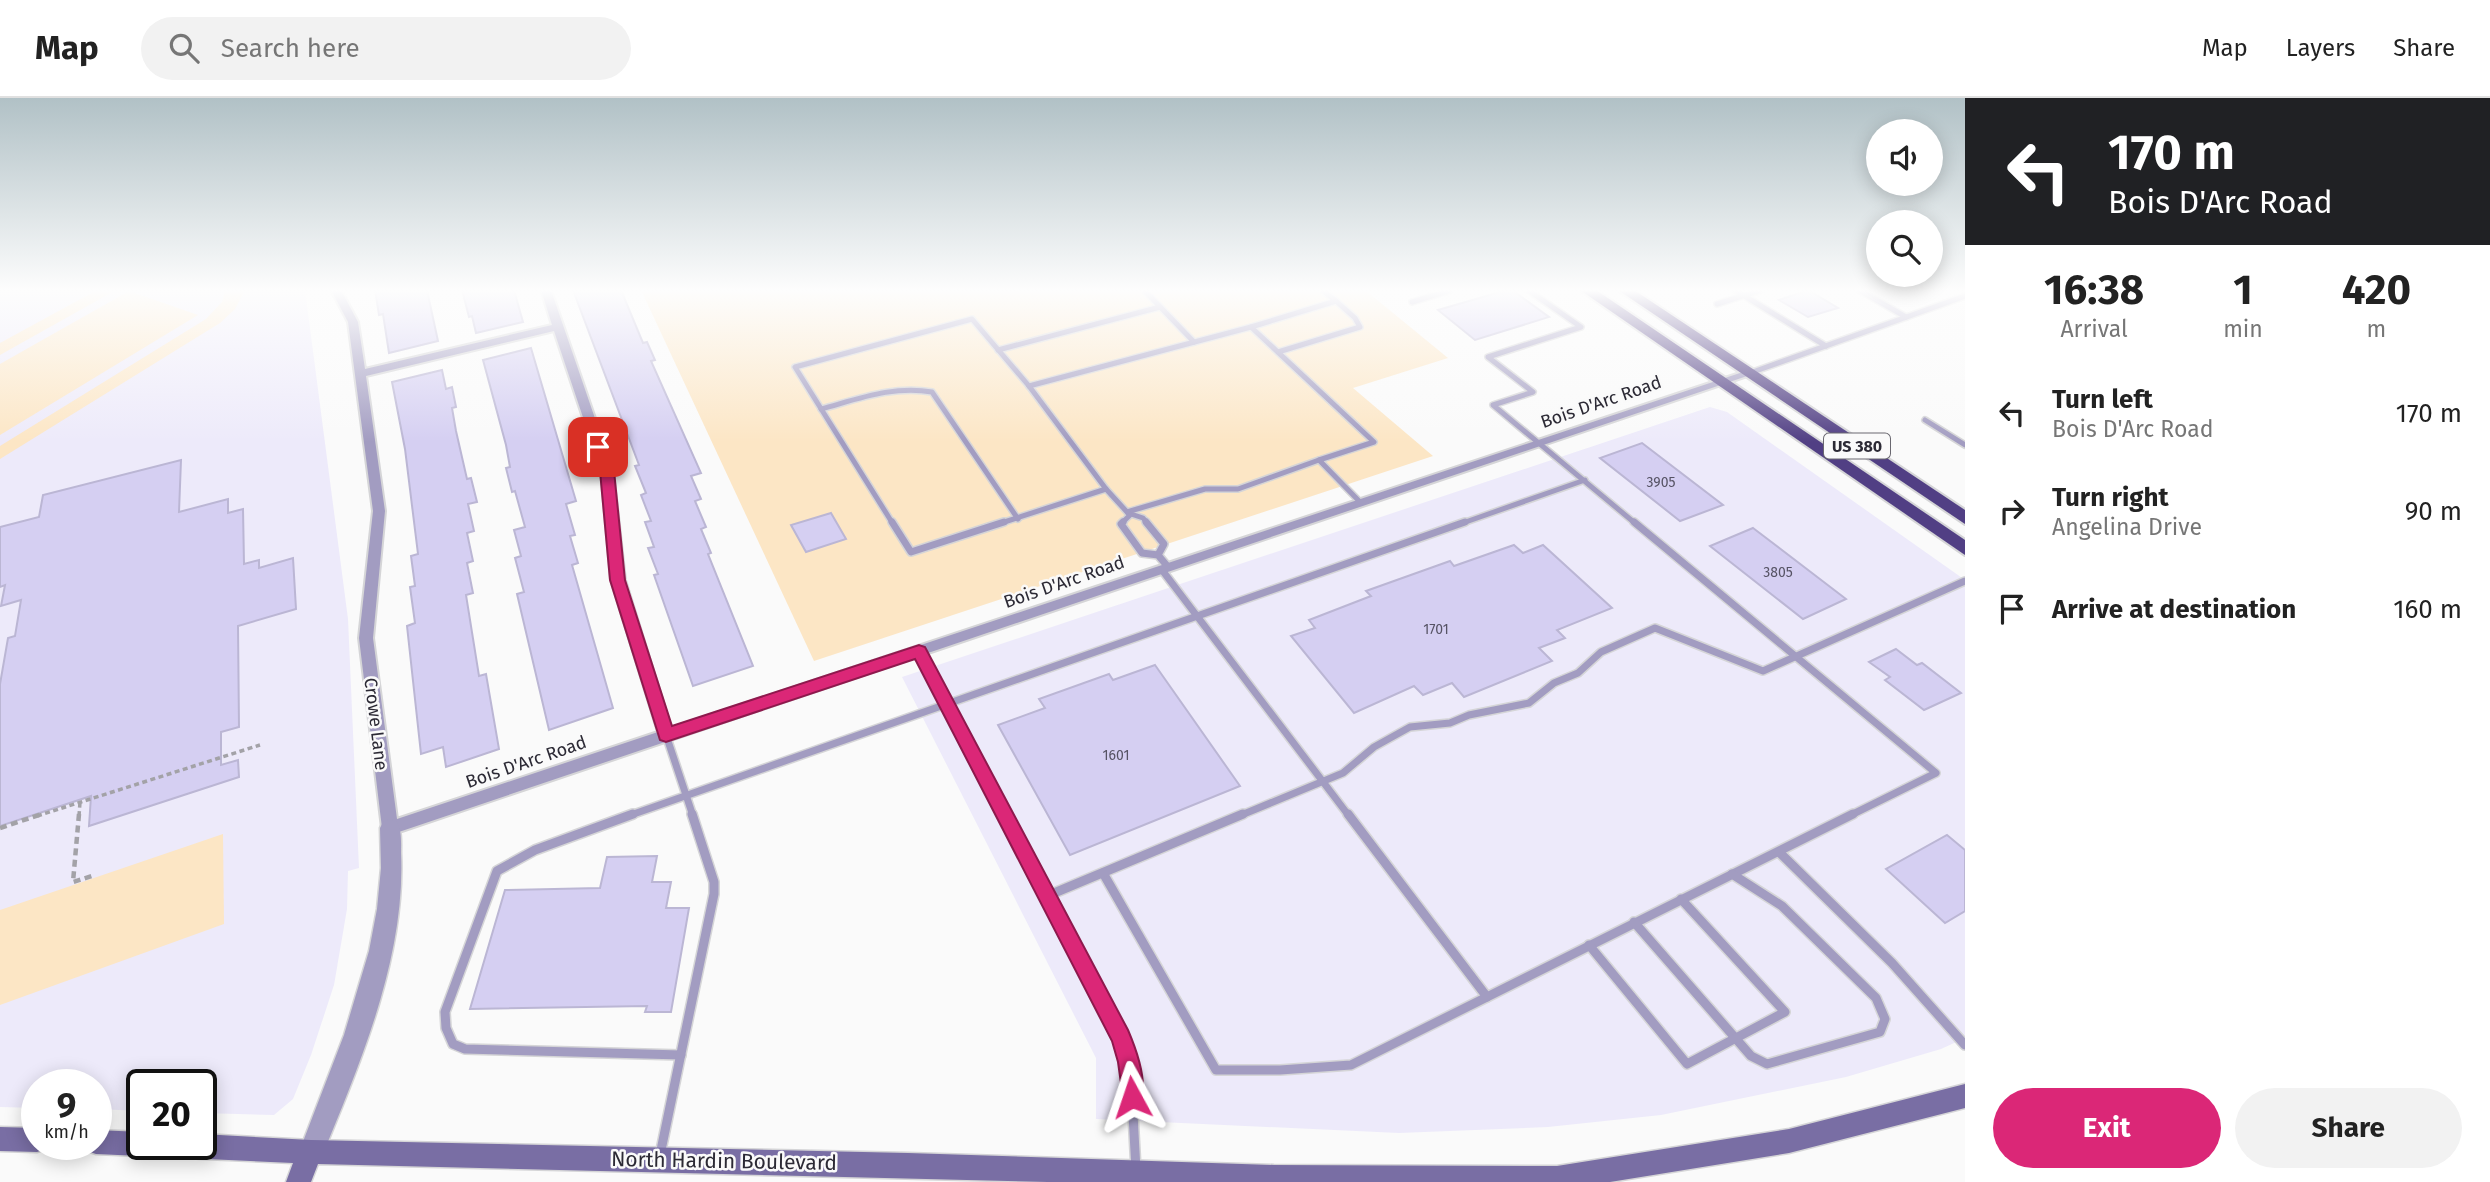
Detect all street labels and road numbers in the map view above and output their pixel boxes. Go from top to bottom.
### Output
street label: Bois D'Arc Road [1538,371,1664,433]
road number: US 380 [1824,434,1890,458]
street label: Bois D'Arc Road [1001,551,1127,613]
street label: Crowe Lane [359,676,393,772]
street label: Bois D'Arc Road [463,731,589,793]
street label: North Hardin Boulevard [611,1146,837,1176]

